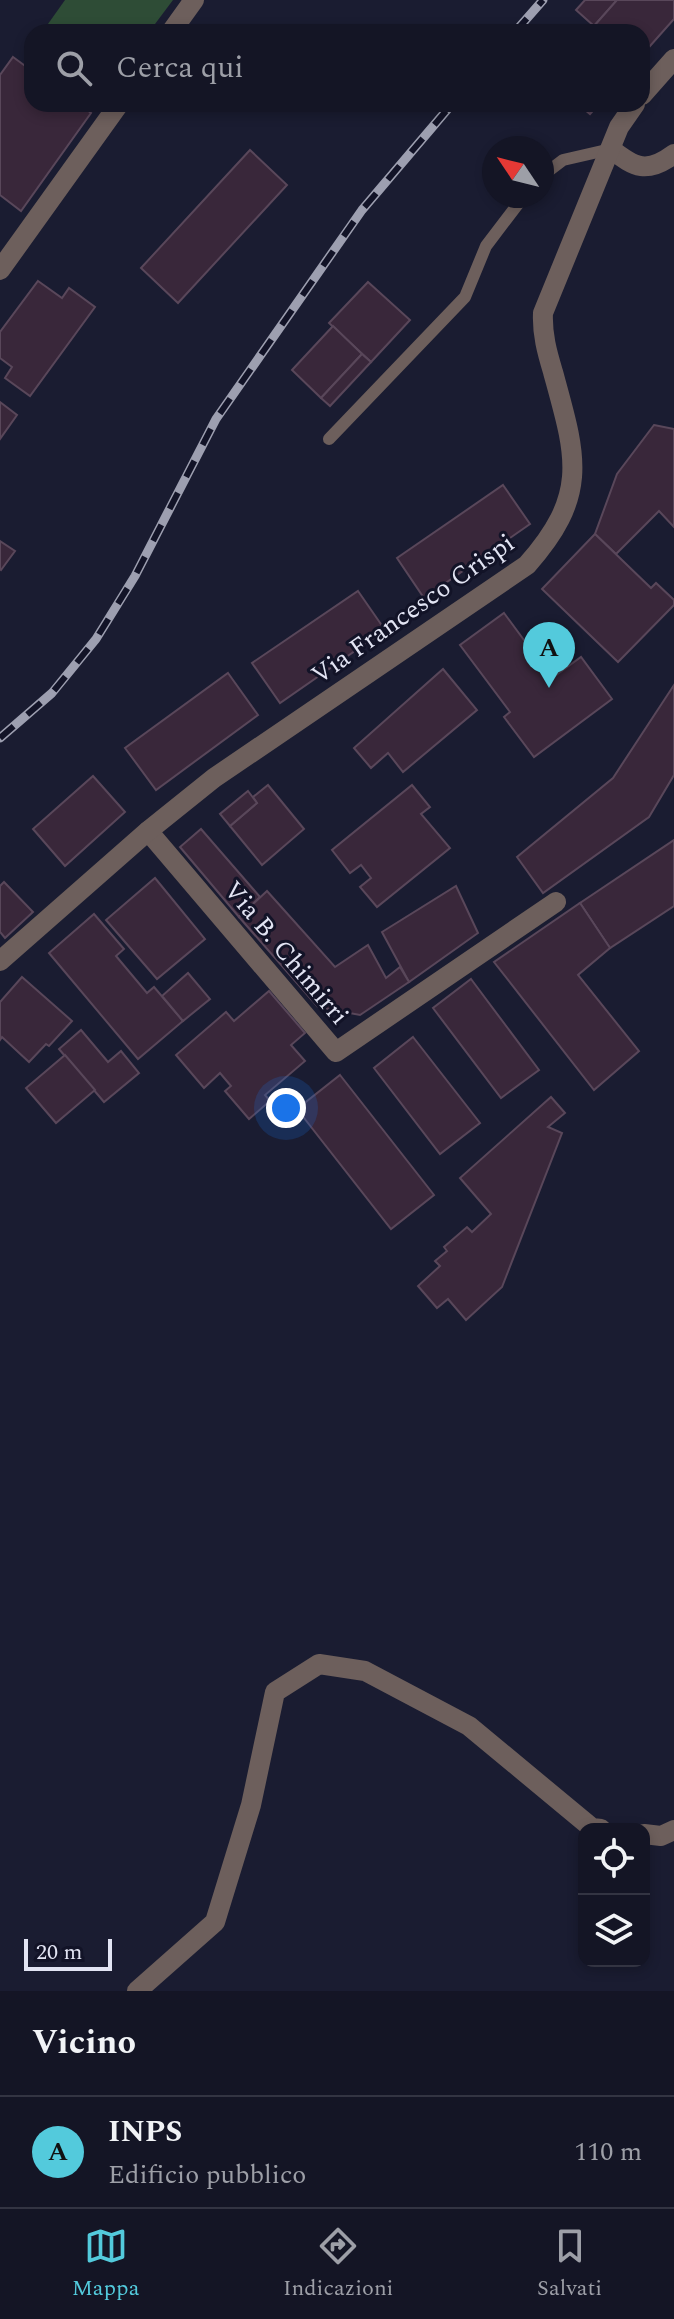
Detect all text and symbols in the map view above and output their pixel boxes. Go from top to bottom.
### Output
search box [24,24,650,112]
text: Cerca qui [116,45,244,91]
icon: search [52,46,96,90]
north arrow [482,136,554,208]
street label: Via Francesco Crispi [303,524,523,694]
pin: A [523,622,575,688]
street label: Via B. Chimirri [214,872,358,1034]
your location [266,1088,306,1128]
map controls [578,1823,650,1967]
button: locate [578,1823,650,1895]
button: layers [578,1895,650,1967]
scale bar [24,1935,112,1971]
text: 20 m [36,1936,82,1969]
text: Vicino [32,2017,136,2069]
text: INPS [108,2109,182,2155]
text: A [48,2132,68,2172]
text: 110 m [574,2132,642,2172]
text: Edificio pubblico [108,2155,306,2195]
tab: Mappa [72,2224,139,2305]
tab: Indicazioni [283,2224,394,2305]
tab: Salvati [537,2224,602,2305]

